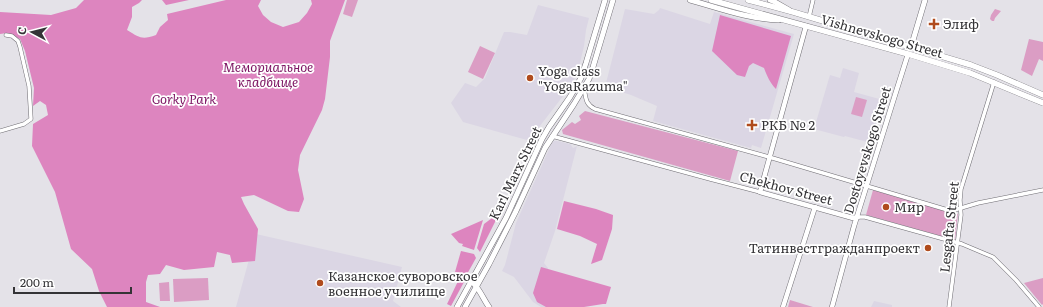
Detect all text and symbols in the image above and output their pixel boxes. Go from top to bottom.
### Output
street label: Vishnevskogo Street [819,9,946,62]
north arrow [12,12,52,52]
place label: Элиф [943,14,979,33]
marker: Элиф [928,18,940,30]
text: С [13,26,30,36]
park label: Мемориальное кладбище [223,57,313,91]
place label: Yoga class "YogaRazuma" [538,61,628,95]
marker: Yoga class "YogaRazuma" [525,73,535,83]
street label: Dostoyevskogo Street [838,83,895,216]
park label: Gorky Park [152,89,217,108]
place label: РКБ № 2 [761,115,815,134]
marker: РКБ № 2 [746,119,758,131]
street label: Karl Marx Street [484,122,546,223]
street label: Chekhov Street [738,166,835,209]
street label: Lesgafta Street [934,180,963,273]
place label: Мир [894,197,924,216]
marker: Мир [881,202,891,212]
place label: Татинвестгражданпроект [749,238,920,257]
marker: Татинвестгражданпроект [923,243,933,253]
place label: Казанское суворовское военное училище [328,266,478,300]
scale bar [14,269,131,295]
text: 200 m [20,273,54,291]
marker: Казанское суворовское военное училище [315,278,325,288]

